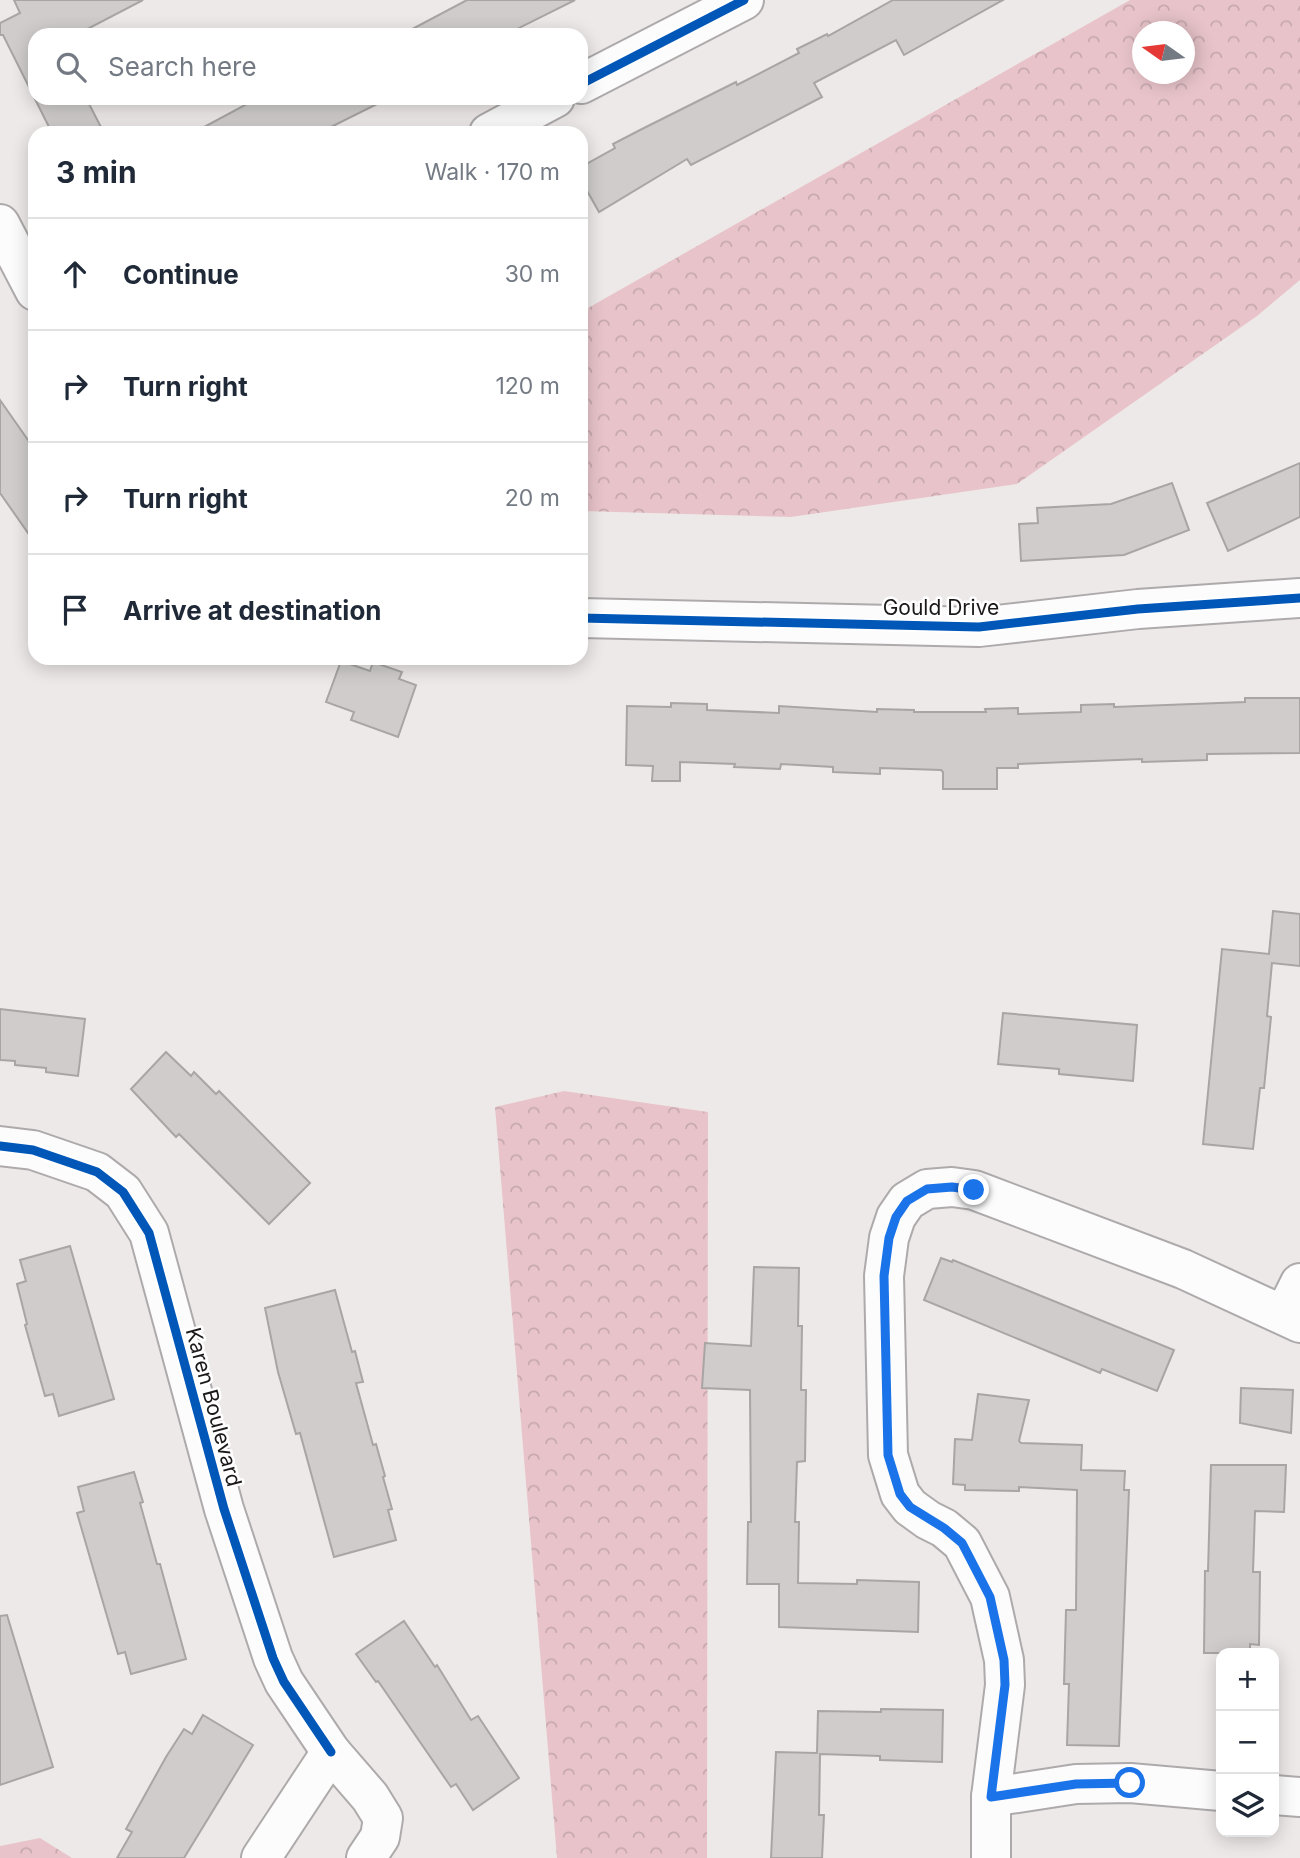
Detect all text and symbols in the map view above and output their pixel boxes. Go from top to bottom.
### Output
north arrow [1132,21,1195,84]
search box [28,28,588,105]
icon: search [52,48,90,86]
text: Search here [108,51,257,82]
text: 3 min [56,154,137,190]
text: Walk · 170 m [425,158,560,186]
icon: ahead [56,255,94,293]
text: Continue [123,259,239,290]
text: 30 m [505,260,560,288]
icon: right [56,367,94,405]
text: Turn right [123,371,248,402]
text: 120 m [495,372,560,400]
icon: right [56,479,94,517]
text: Turn right [123,483,248,514]
text: 20 m [505,484,560,512]
icon: arrive [56,591,94,629]
text: Arrive at destination [123,595,382,626]
street label: Gould Drive [883,595,999,620]
route end [958,1174,989,1205]
street label: Karen Boulevard [181,1325,247,1489]
map controls [1216,1648,1279,1837]
button: + [1216,1648,1279,1711]
button: − [1216,1711,1279,1774]
route start [1114,1767,1145,1798]
button: layers [1216,1774,1279,1837]

